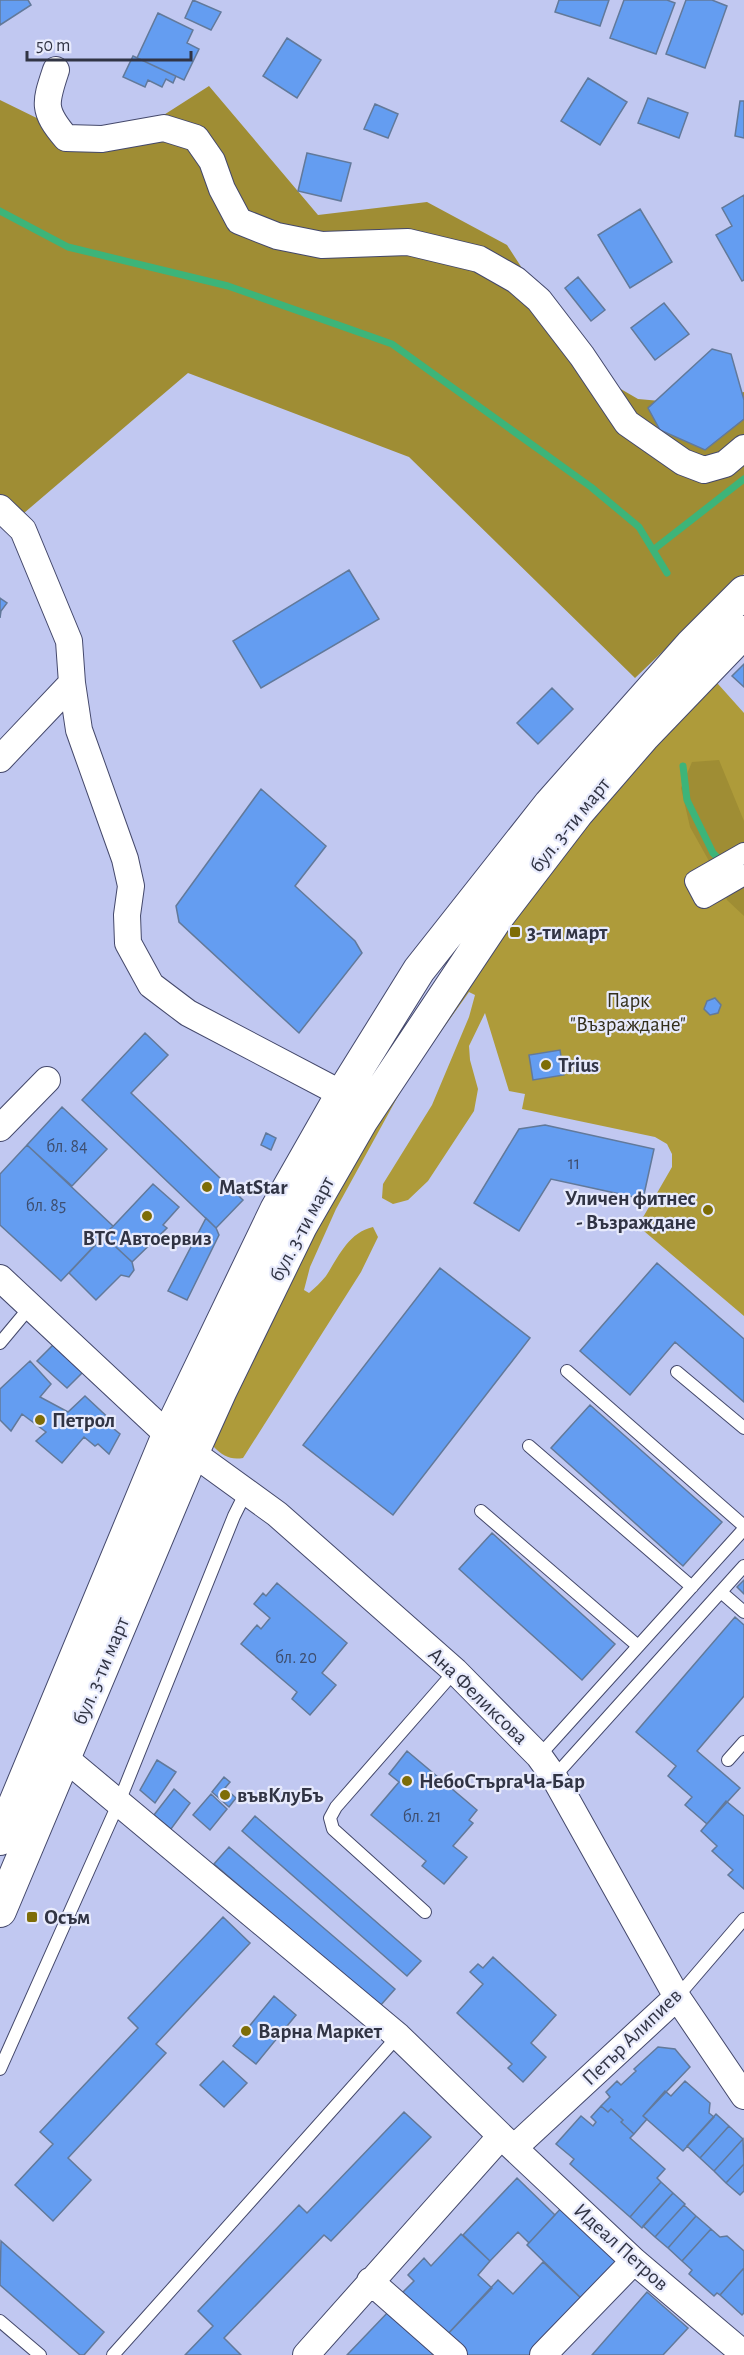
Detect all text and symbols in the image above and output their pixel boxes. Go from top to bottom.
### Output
scale bar [27,24,190,62]
text: 50 m [36,37,70,55]
street label: бул. 3-ти март [526,774,615,876]
place label: 3-ти март [527,922,608,943]
marker: 3-ти март [508,925,522,939]
park label: Парк "Възраждане" [570,990,686,1035]
place label: Trius [558,1055,599,1076]
marker: Trius [539,1058,553,1072]
house number: бл. 84 [46,1137,88,1156]
house number: 11 [568,1155,580,1173]
street label: бул. 3-ти март [266,1173,338,1285]
place label: MatStar [219,1177,288,1198]
marker: MatStar [200,1180,214,1194]
place label: Уличен фитнес - Възраждане [565,1188,696,1233]
house number: бл. 85 [26,1196,66,1215]
marker: Уличен фитнес - Възраждане [701,1203,715,1217]
marker: ВТС Автоервиз [140,1209,154,1223]
place label: ВТС Автоервиз [82,1228,212,1249]
place label: Петрол [52,1410,115,1431]
marker: Петрол [33,1413,47,1427]
street label: бул. 3-ти март [69,1614,133,1728]
street label: Ана Феликсова [424,1644,532,1749]
house number: бл. 20 [275,1648,317,1667]
place label: НебоСтъргаЧа-Бар [419,1771,585,1792]
marker: НебоСтъргаЧа-Бар [400,1774,414,1788]
place label: въвКлуБъ [237,1785,324,1806]
marker: въвКлуБъ [218,1788,232,1802]
house number: бл. 21 [403,1807,441,1826]
place label: Осъм [44,1907,90,1928]
marker: Осъм [25,1910,39,1924]
street label: Петър Алипиев [578,1985,686,2089]
place label: Варна Маркет [258,2021,383,2042]
marker: Варна Маркет [239,2024,253,2038]
street label: Идеал Петров [570,2199,672,2295]

